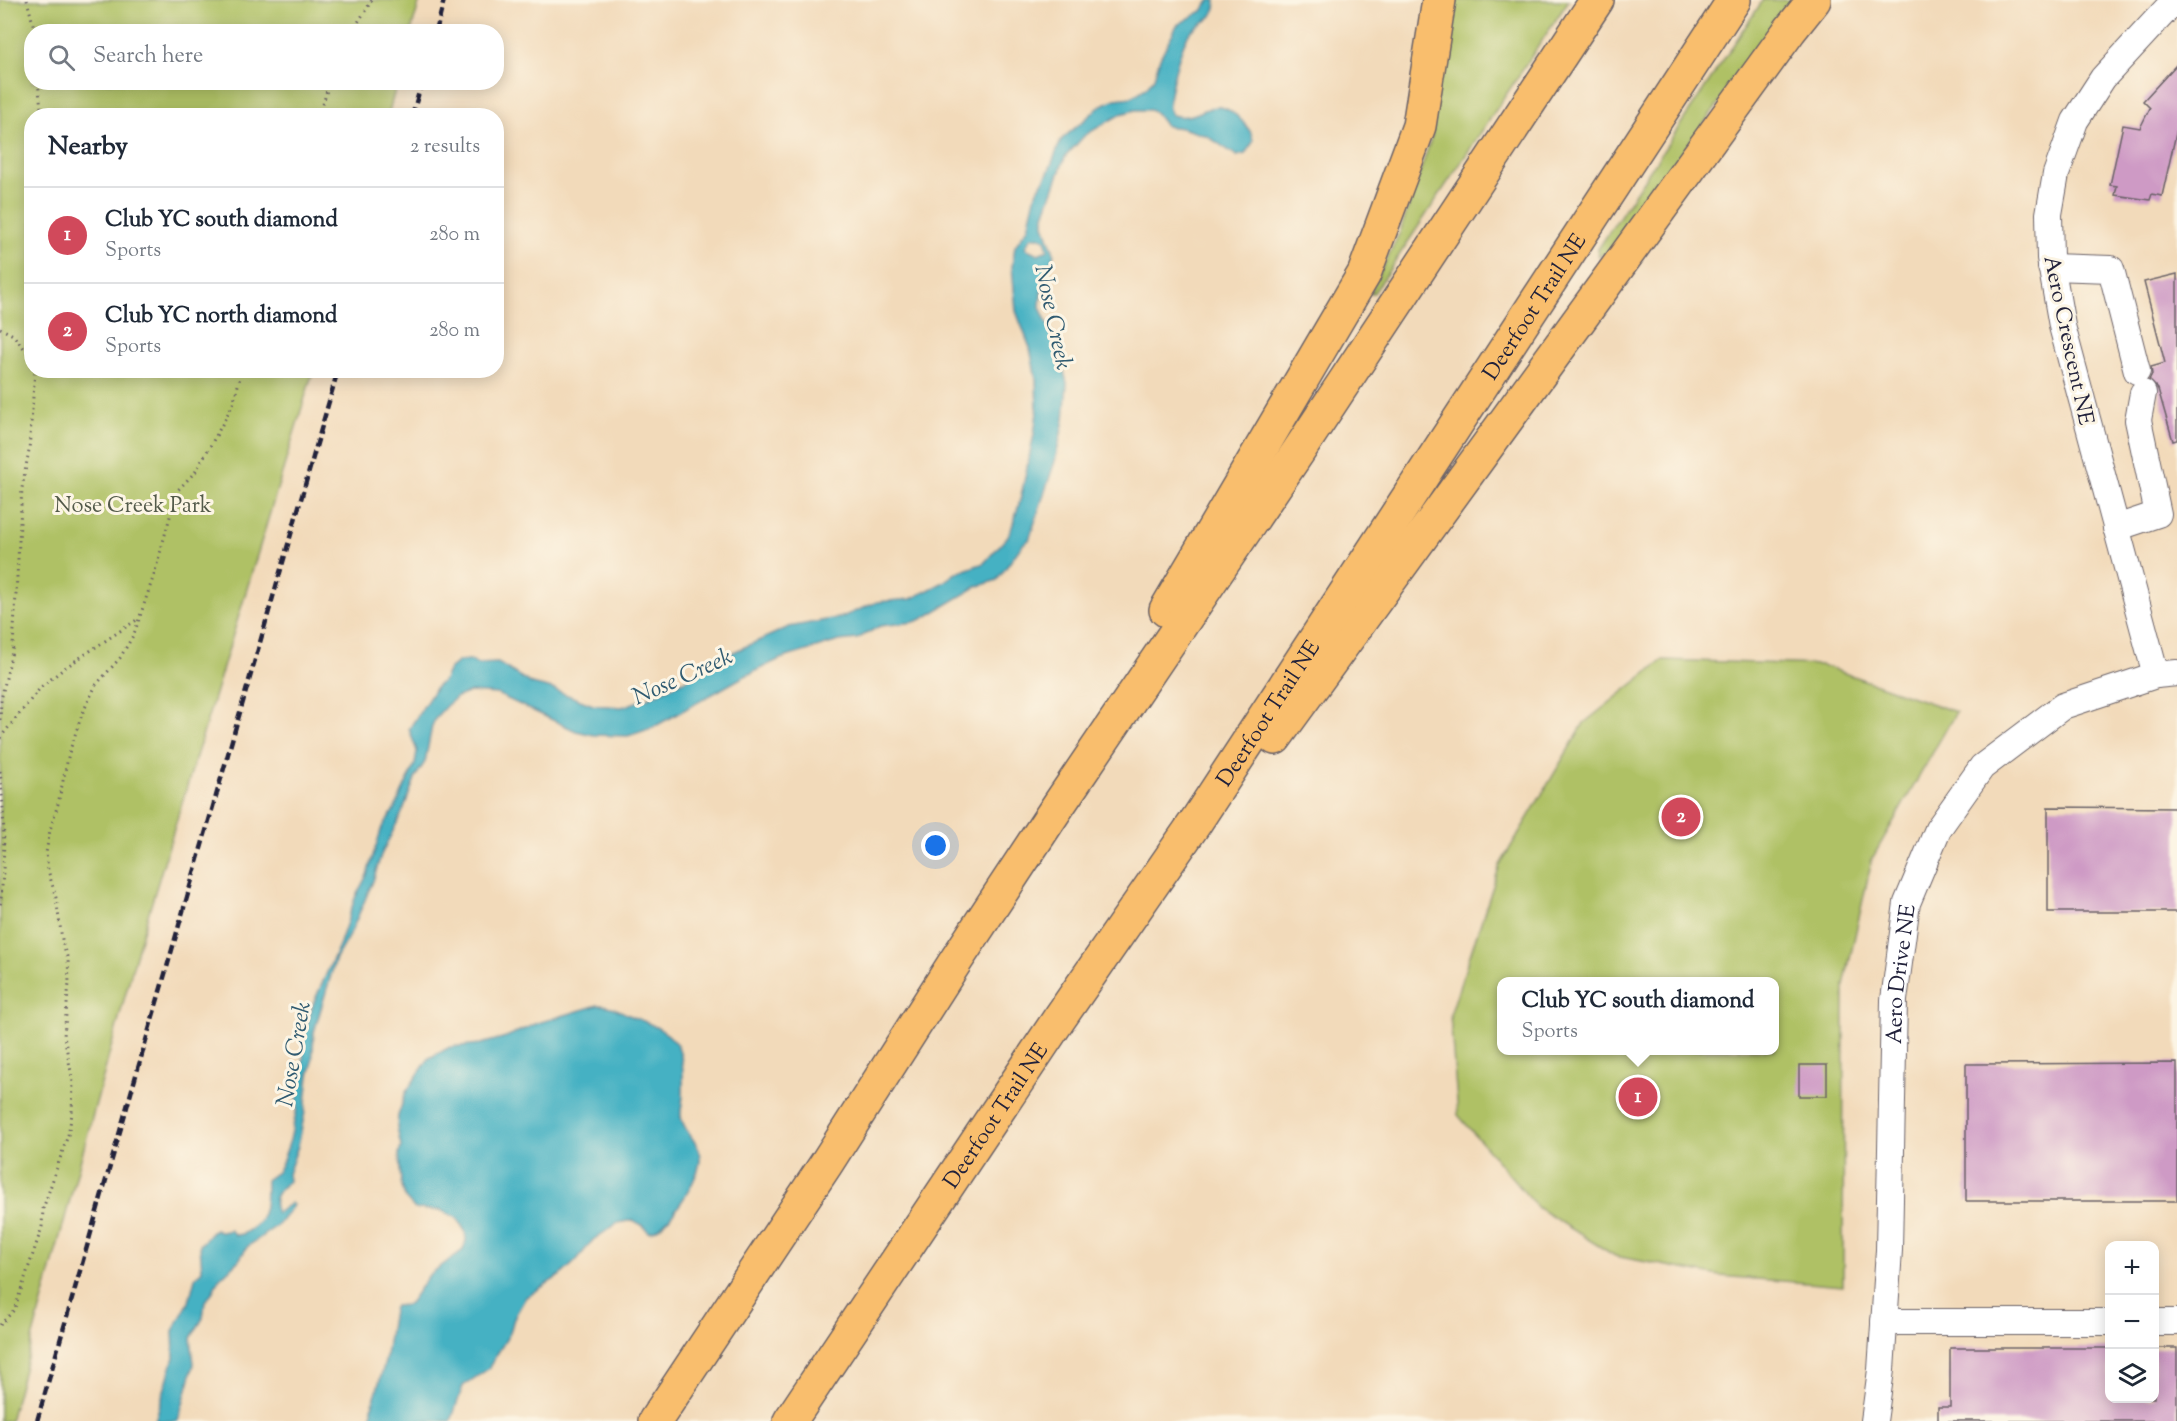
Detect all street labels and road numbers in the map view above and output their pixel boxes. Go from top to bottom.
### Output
street label: Deerfoot Trail NE [1476,228,1596,388]
street label: Aero Crescent NE [2033,253,2101,428]
street label: Deerfoot Trail NE [1210,635,1330,794]
street label: Aero Drive NE [1880,903,1926,1044]
street label: Deerfoot Trail NE [937,1037,1058,1196]

